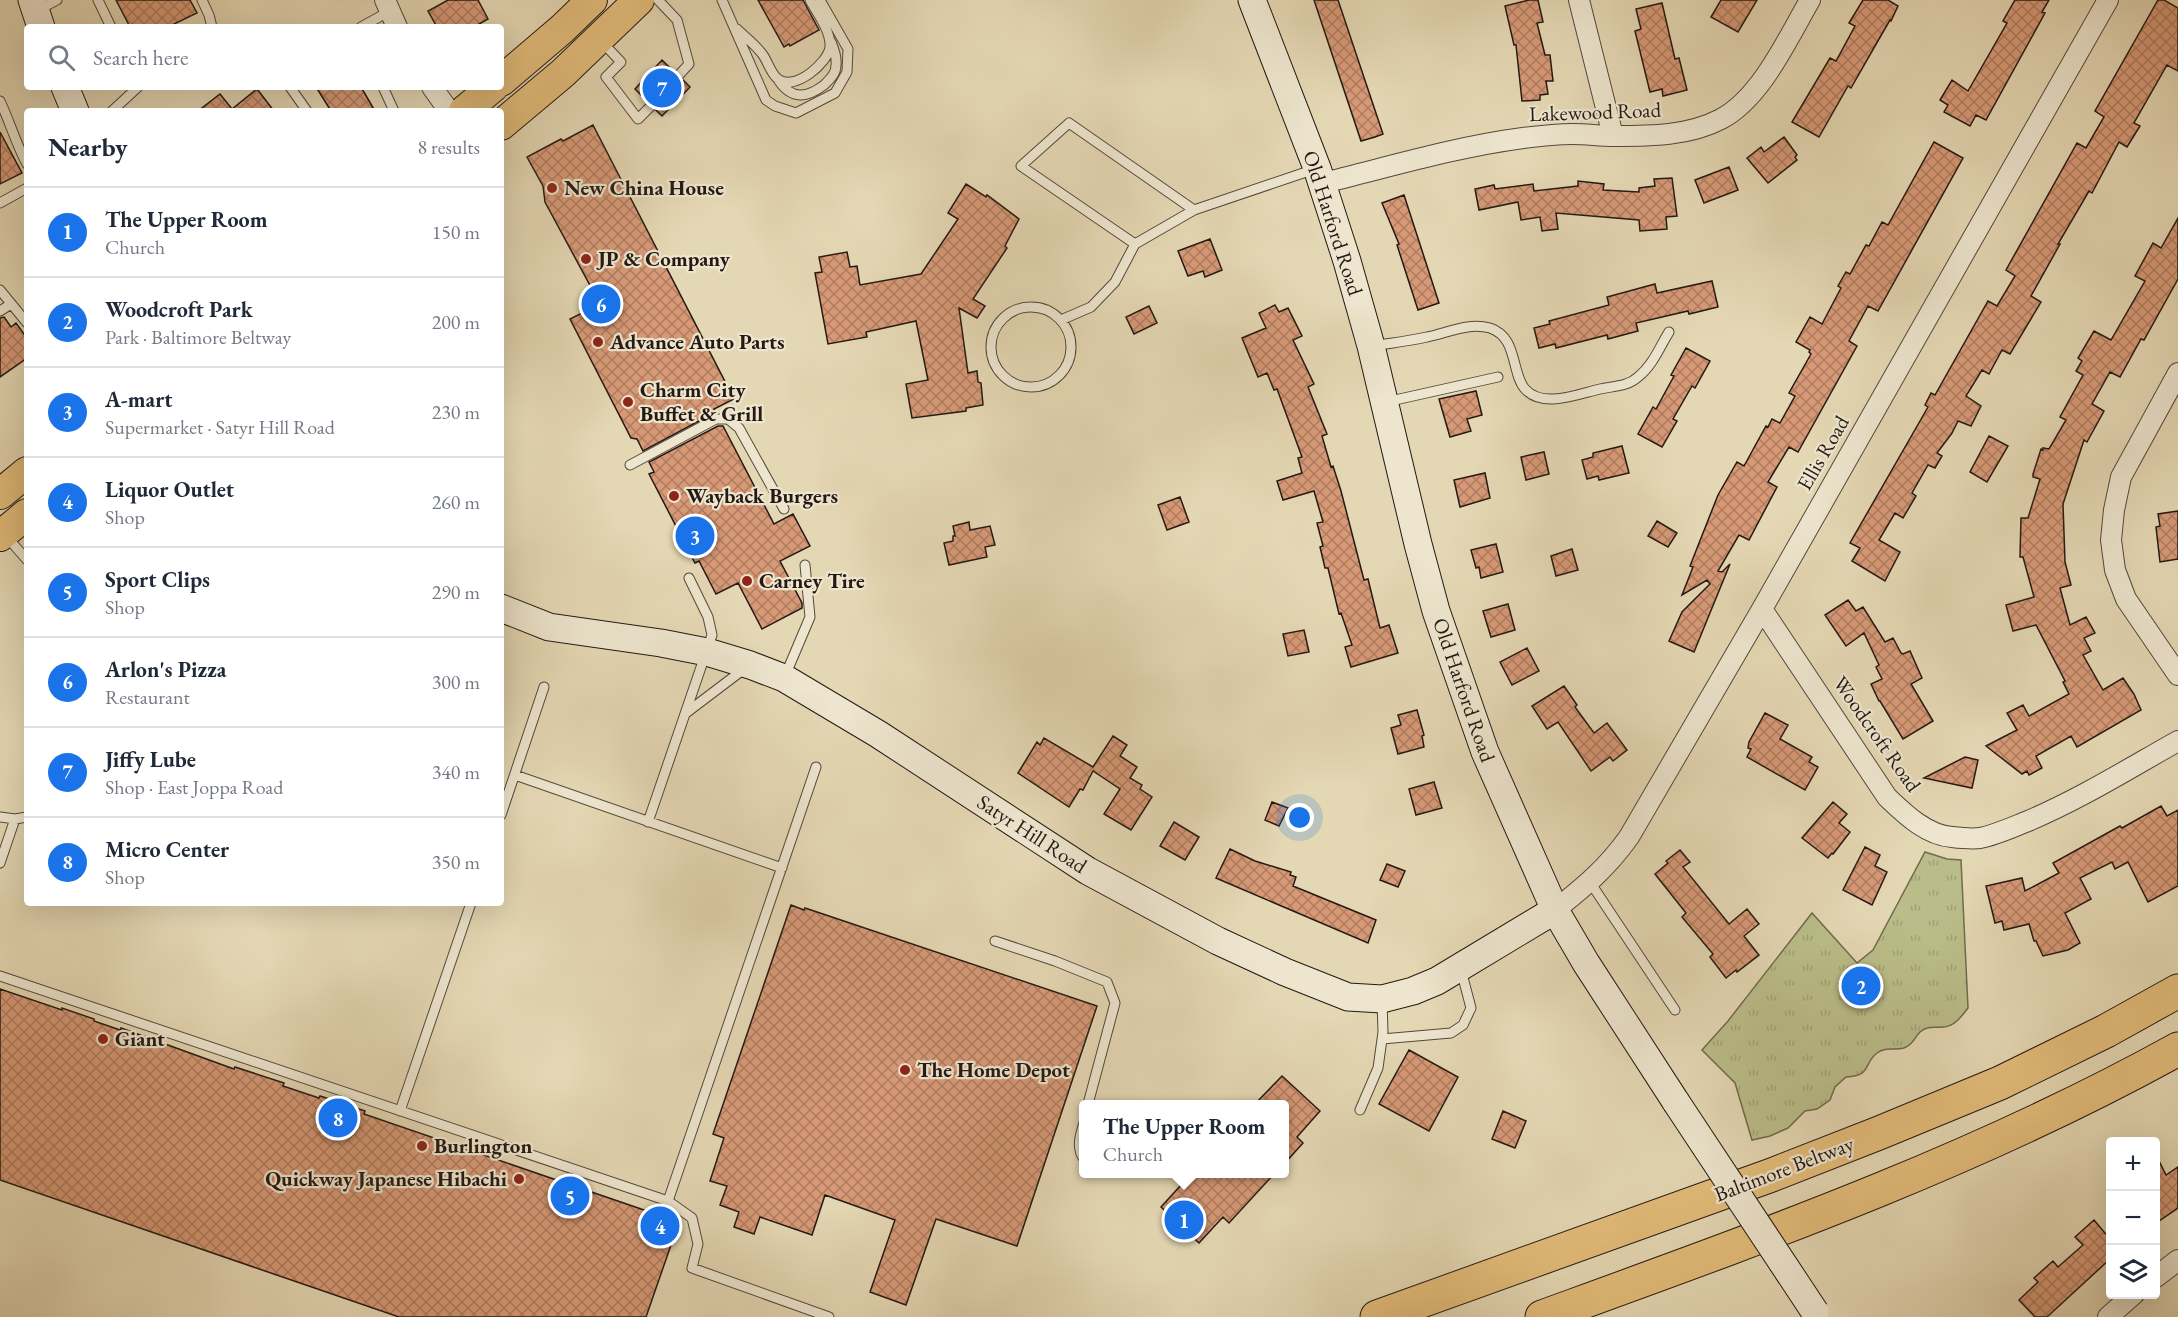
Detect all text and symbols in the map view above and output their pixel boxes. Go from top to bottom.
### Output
search box [24,24,504,90]
icon: search [45,41,78,74]
text: Search here [93,43,188,72]
pin: 7 [642,66,682,110]
street label: Lakewood Road [1528,96,1662,127]
text: Nearby [48,130,128,164]
text: 8 results [417,134,480,160]
street label: Old Harford Road [1297,147,1370,299]
place label: New China House [564,174,724,201]
marker: New China House [545,181,559,195]
text: The Upper Room [105,205,267,234]
text: 1 [62,219,73,245]
text: 150 m [432,219,480,245]
text: Church [105,234,165,260]
place label: JP & Company [596,245,731,272]
marker: JP & Company [579,252,593,266]
pin: 6 [582,282,620,326]
text: Woodcroft Park [105,295,253,324]
text: 2 [62,309,73,335]
text: 200 m [432,309,480,335]
text: Park · Baltimore Beltway [105,324,291,350]
place label: Advance Auto Parts [609,328,784,355]
marker: Advance Auto Parts [591,335,605,349]
place label: Charm City Buffet & Grill [640,376,763,427]
text: A-mart [105,385,173,414]
marker: Charm City Buffet & Grill [621,395,635,409]
text: 3 [62,399,73,425]
text: 230 m [432,399,480,425]
street label: Ellis Road [1790,410,1855,495]
text: Supermarket · Satyr Hill Road [105,414,335,440]
text: Liquor Outlet [105,475,234,504]
place label: Wayback Burgers [686,482,838,509]
text: 4 [62,489,73,515]
text: 260 m [432,489,480,515]
marker: Wayback Burgers [667,489,681,503]
text: Shop [105,504,145,530]
pin: 3 [676,514,714,558]
text: Sport Clips [105,565,210,594]
place label: Carney Tire [759,567,865,594]
marker: Carney Tire [740,574,754,588]
text: 5 [62,579,73,605]
text: 290 m [432,579,480,605]
text: Shop [105,594,145,620]
street label: Old Harford Road [1427,614,1502,766]
text: Arlon's Pizza [105,655,226,684]
text: 6 [62,669,73,695]
text: 300 m [432,669,480,695]
street label: Woodcroft Road [1827,670,1928,797]
text: Restaurant [105,684,190,710]
text: Jiffy Lube [105,745,196,774]
text: 7 [62,759,73,785]
text: 340 m [432,759,480,785]
text: Shop · East Joppa Road [105,774,283,800]
street label: Satyr Hill Road [972,788,1093,879]
your location [1285,803,1314,832]
text: Micro Center [105,835,229,864]
text: 8 [62,849,73,875]
text: 350 m [432,849,480,875]
text: Shop [105,864,145,890]
pin: 2 [1842,964,1880,1008]
place label: Giant [115,1025,165,1052]
marker: Giant [96,1032,110,1046]
place label: The Home Depot [917,1056,1070,1083]
marker: The Home Depot [898,1063,912,1077]
pin: 8 [318,1096,358,1140]
popup [1079,1100,1289,1178]
text: The Upper Room [1103,1112,1265,1141]
street label: Baltimore Beltway [1710,1129,1858,1208]
place label: Burlington [434,1132,532,1159]
map controls [2106,1137,2160,1299]
button: + [2106,1137,2160,1191]
marker: Burlington [415,1139,429,1153]
text: Church [1103,1141,1163,1167]
place label: Quickway Japanese Hibachi [265,1165,507,1192]
marker: Quickway Japanese Hibachi [512,1172,526,1186]
pin: 5 [550,1174,590,1218]
button: − [2106,1191,2160,1245]
pin: 1 [1164,1198,1204,1242]
pin: 4 [640,1204,680,1248]
button: layers [2106,1245,2160,1299]

